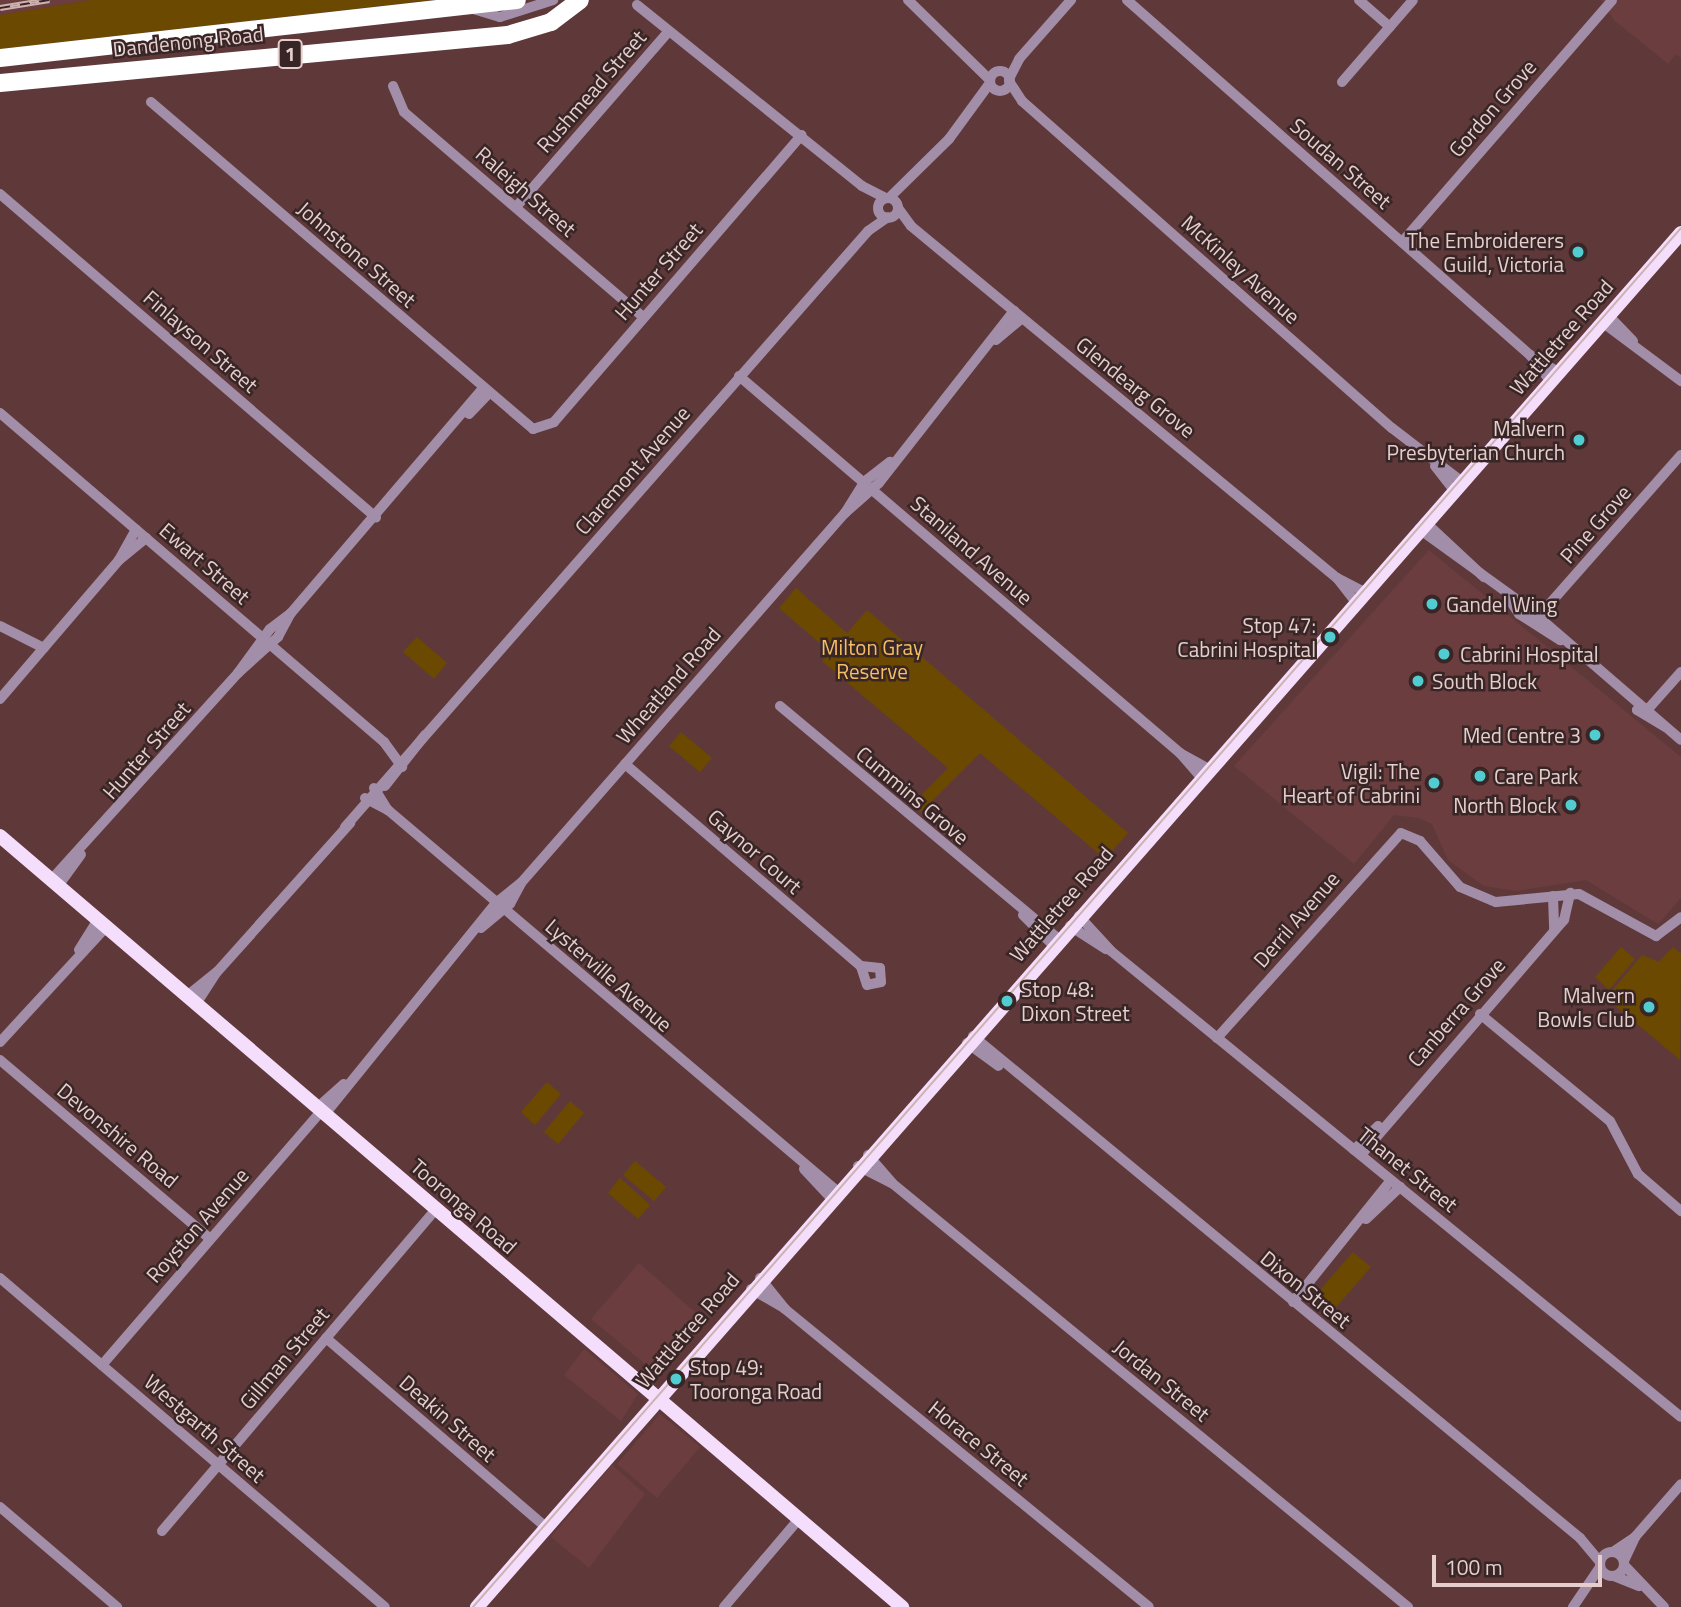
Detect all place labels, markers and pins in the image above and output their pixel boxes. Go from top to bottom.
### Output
place label: The Embroiderers Guild, Victoria [1407,227,1564,277]
marker: The Embroiderers Guild, Victoria [1570,244,1586,260]
place label: Malvern Presbyterian Church [1387,415,1565,465]
marker: Malvern Presbyterian Church [1571,432,1587,448]
place label: Gandel Wing [1446,591,1557,617]
marker: Gandel Wing [1424,596,1440,612]
place label: Stop 47: Cabrini Hospital [1177,612,1316,662]
marker: Stop 47: Cabrini Hospital [1322,629,1338,645]
place label: Cabrini Hospital [1460,641,1599,667]
marker: Cabrini Hospital [1434,644,1454,664]
place label: South Block [1432,668,1537,694]
marker: South Block [1410,673,1426,689]
place label: Med Centre 3 [1463,722,1581,748]
marker: Med Centre 3 [1587,727,1603,743]
place label: Vigil: The Heart of Cabrini [1282,758,1420,808]
place label: Care Park [1494,763,1578,789]
marker: Care Park [1472,768,1488,784]
marker: Vigil: The Heart of Cabrini [1426,775,1442,791]
place label: North Block [1453,792,1557,818]
marker: North Block [1563,797,1579,813]
place label: Stop 48: Dixon Street [1021,976,1130,1026]
place label: Malvern Bowls Club [1537,982,1635,1032]
marker: Stop 48: Dixon Street [999,993,1015,1009]
marker: Malvern Bowls Club [1641,999,1657,1015]
place label: Stop 49: Tooronga Road [690,1354,822,1404]
marker: Stop 49: Tooronga Road [668,1371,684,1387]

